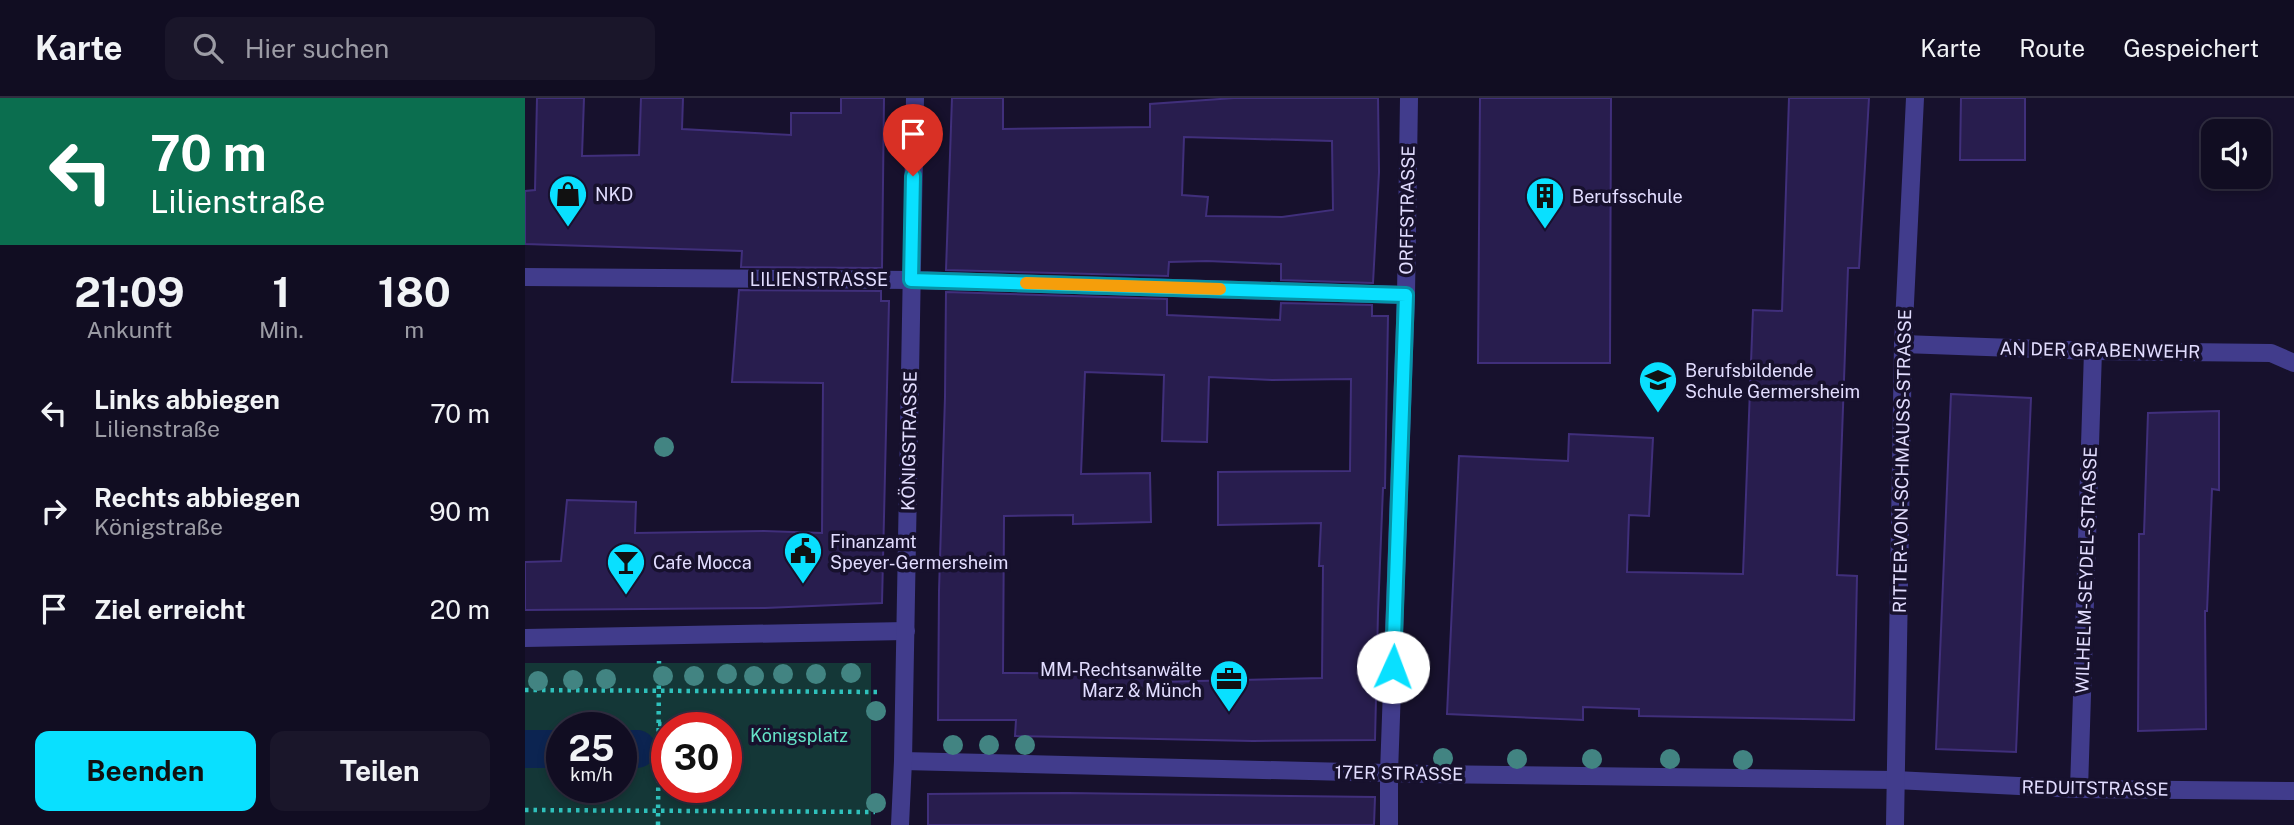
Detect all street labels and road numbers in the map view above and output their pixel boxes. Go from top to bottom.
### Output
street label: ORFFSTRASSE [1395,145,1419,275]
street label: LILIENSTRASSE [750,269,888,290]
street label: RITTER-VON-SCHMAUSS-STRASSE [1889,309,1915,613]
street label: AN DER GRABENWEHR [1999,338,2201,362]
street label: KÖNIGSTRASSE [896,371,921,511]
street label: WILHELM-SEYDEL-STRASSE [2071,446,2101,694]
street label: 17ER STRASSE [1335,761,1463,785]
street label: REDUITSTRASSE [2021,776,2169,800]

